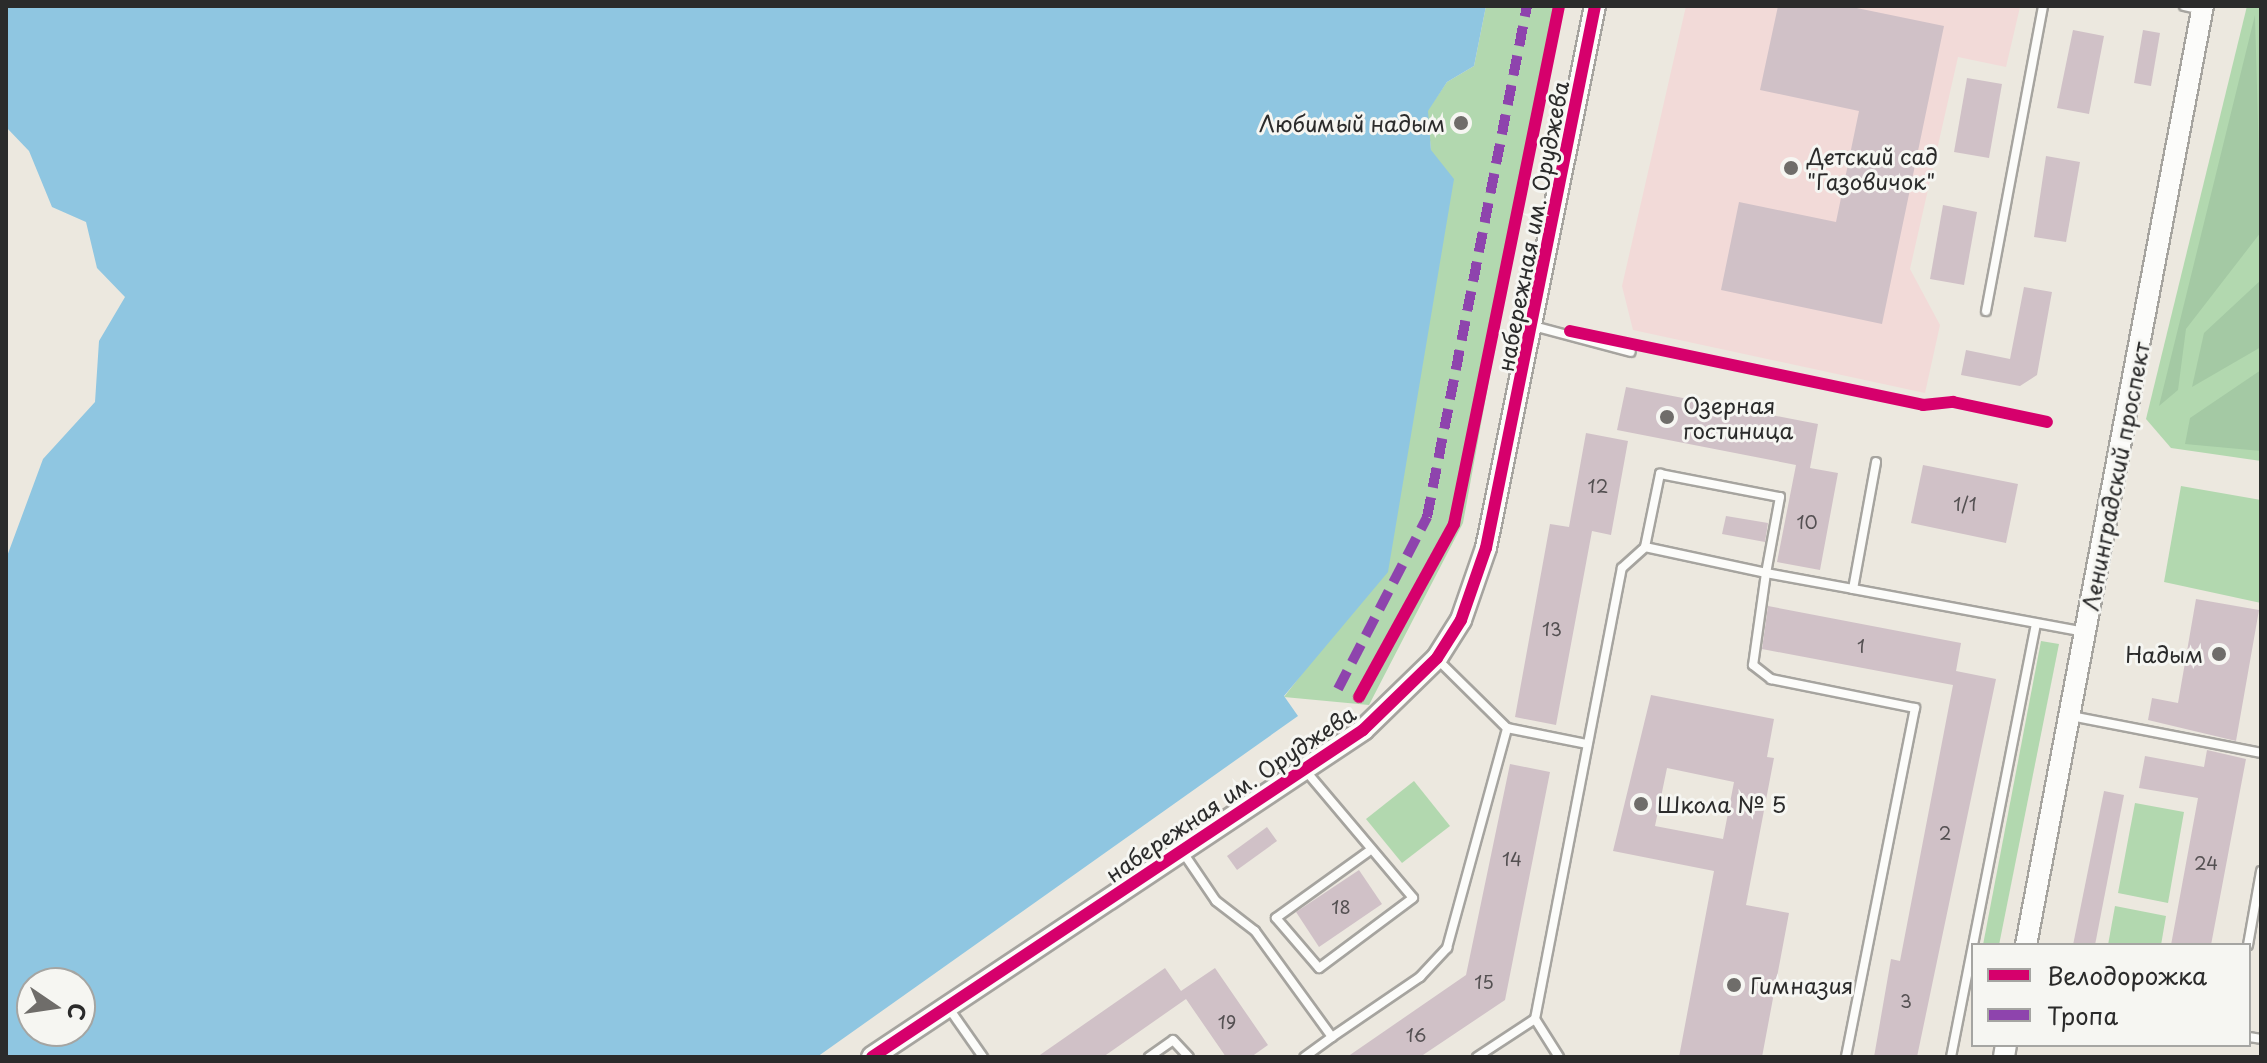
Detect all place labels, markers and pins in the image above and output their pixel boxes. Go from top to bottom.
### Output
place label: Любимый надым [1258,110,1445,136]
marker: Любимый надым [1452,114,1470,132]
place label: Детский сад "Газовичок" [1807,142,1940,194]
marker: Детский сад "Газовичок" [1782,159,1800,177]
place label: Озерная гостиница [1683,391,1793,442]
marker: Озерная гостиница [1658,408,1676,426]
place label: Надым [2125,641,2203,667]
marker: Надым [2210,645,2228,663]
place label: Школа № 5 [1657,791,1786,817]
marker: Школа № 5 [1632,795,1650,813]
place label: Гимназия [1750,972,1854,998]
marker: Гимназия [1725,976,1743,994]

